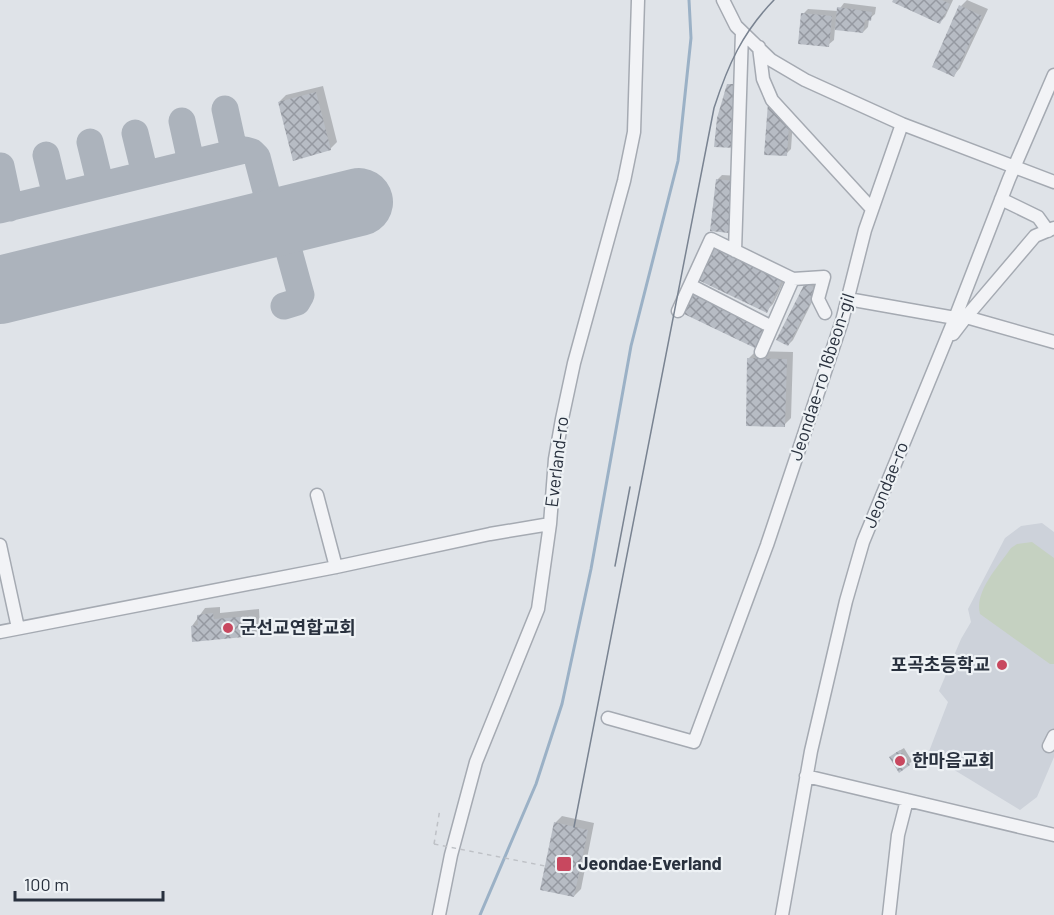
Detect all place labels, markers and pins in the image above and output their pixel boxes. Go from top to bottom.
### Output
place label: 군선교연합교회 [240,616,356,638]
marker: 군선교연합교회 [221,621,235,635]
place label: 포곡초등학교 [891,653,990,675]
marker: 포곡초등학교 [995,658,1009,672]
place label: 한마음교회 [912,749,995,771]
marker: 한마음교회 [893,754,907,768]
place label: Jeondae·Everland [578,852,722,874]
marker: Jeondae·Everland [555,855,573,873]

